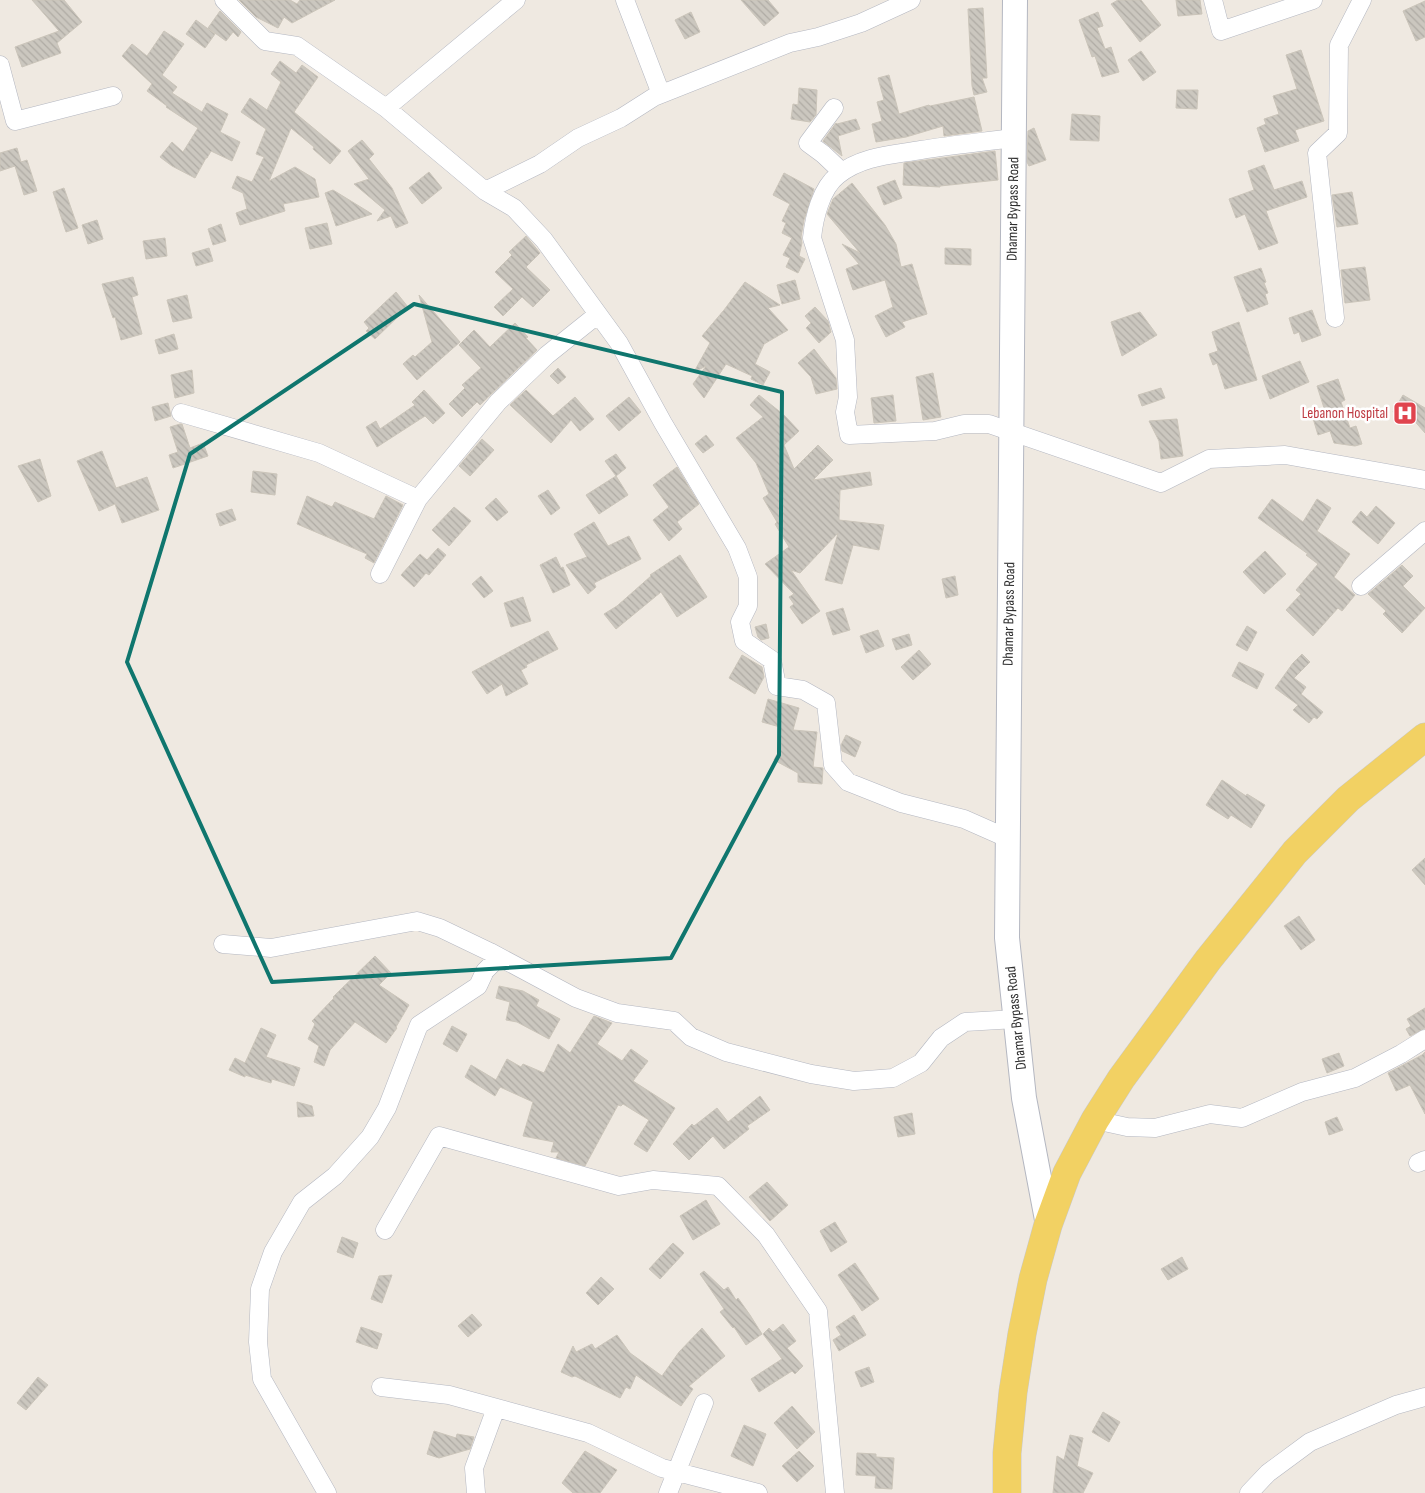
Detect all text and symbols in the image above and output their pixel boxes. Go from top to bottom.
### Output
street label: Dhamar Bypass Road [1003,157,1023,261]
hospital icon: Lebanon Hospital [1392,400,1418,426]
place label: Lebanon Hospital [1302,404,1388,423]
street label: Dhamar Bypass Road [999,562,1019,666]
street label: Dhamar Bypass Road [1001,965,1031,1071]

